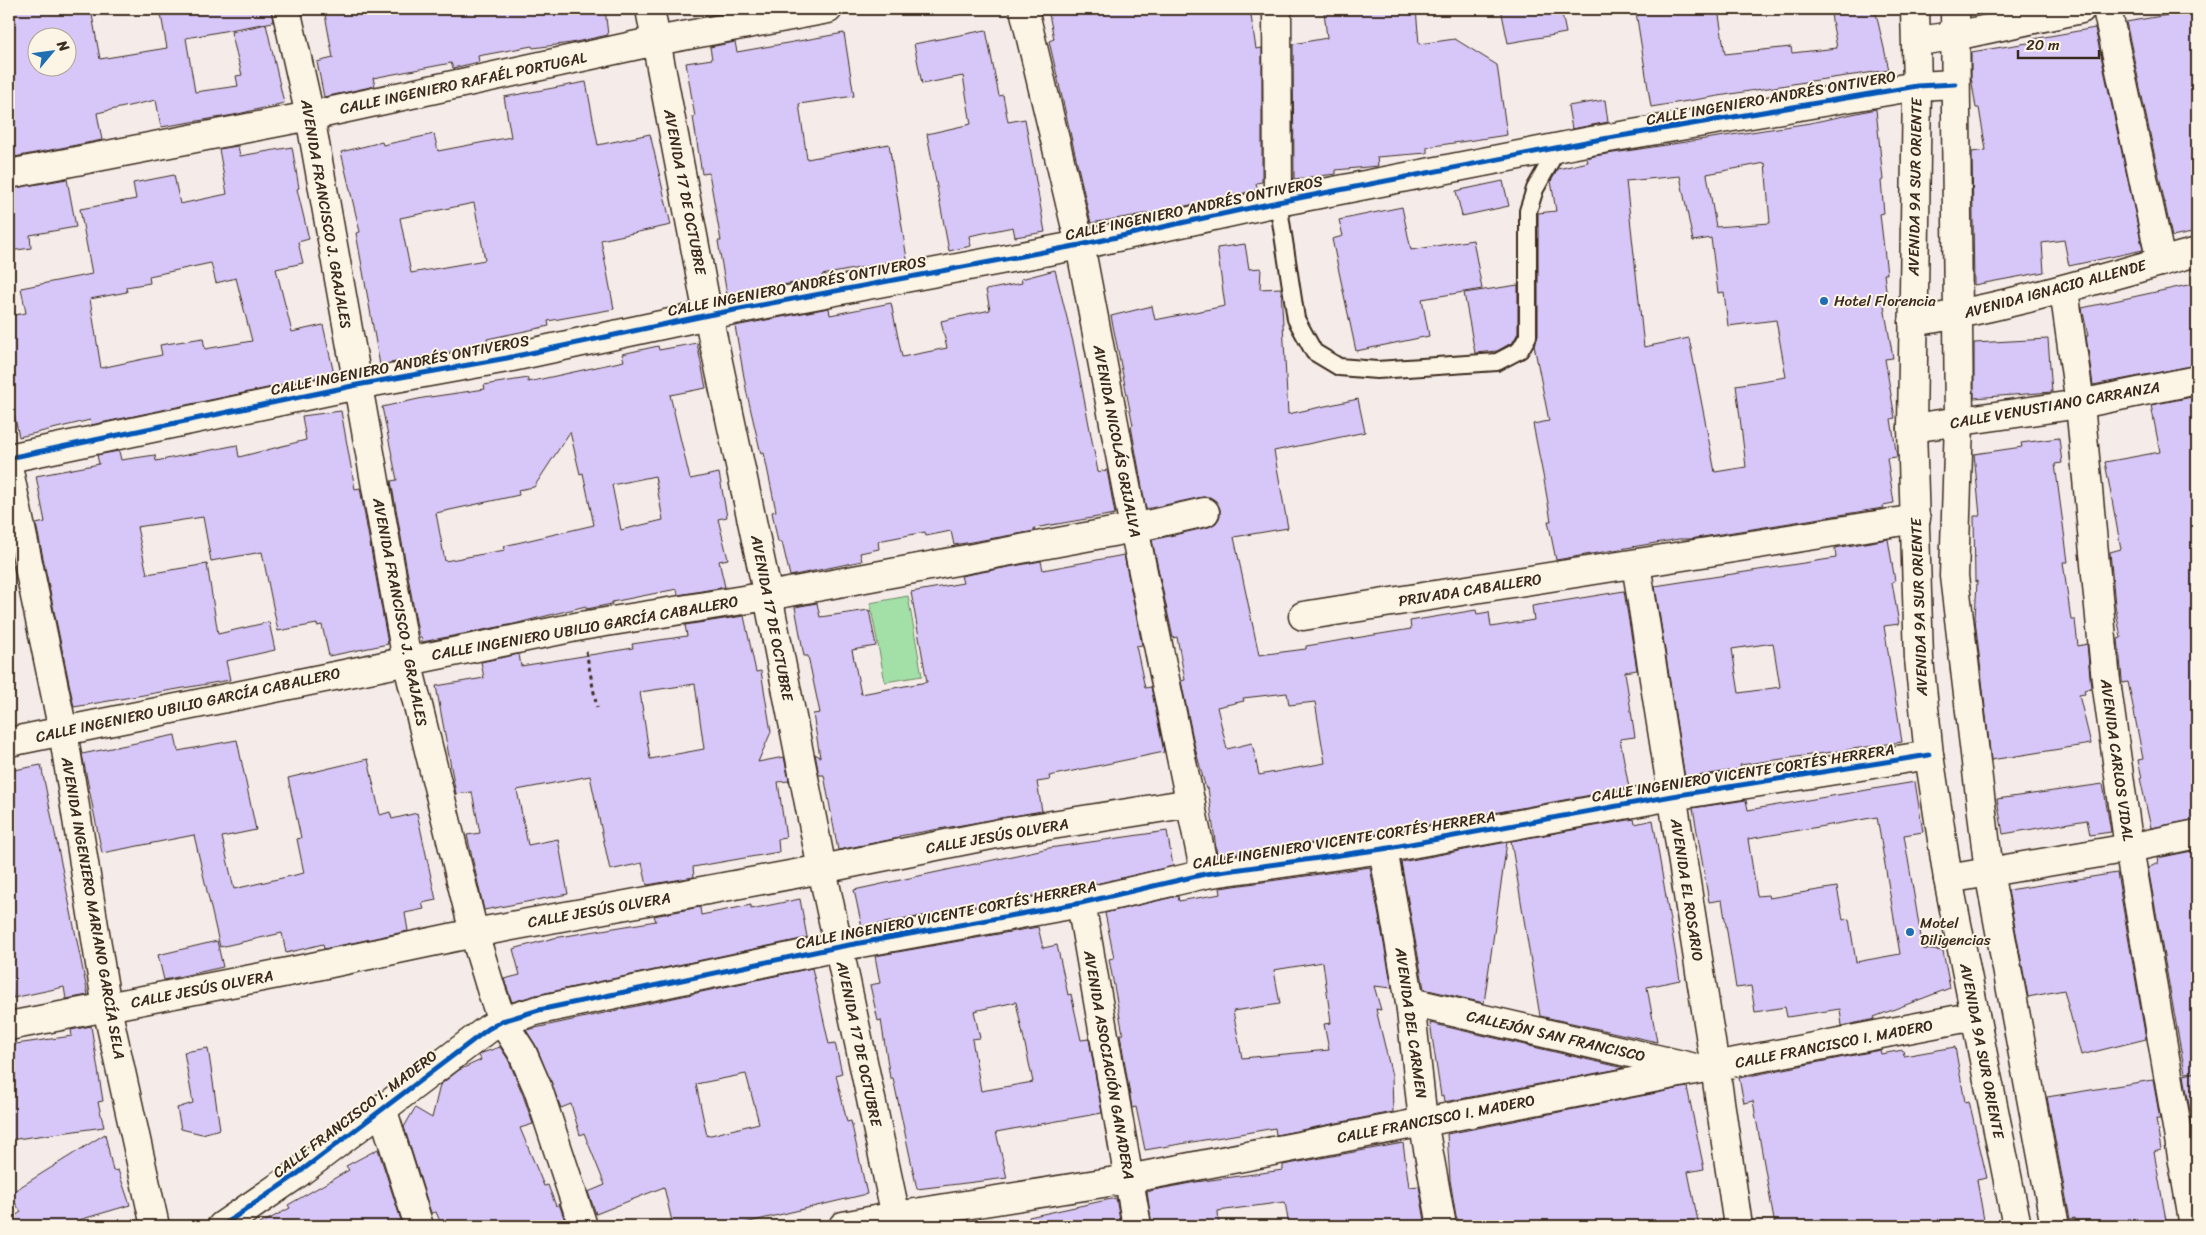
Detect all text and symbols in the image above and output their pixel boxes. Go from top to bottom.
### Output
north arrow [28,28,78,78]
scale bar [2018,28,2100,60]
text: 20 m [2026,32,2060,58]
text: N [49,35,76,57]
street label: CALLE INGENIERO RAFAÉL PORTUGAL [337,44,589,122]
street label: CALLE INGENIERO ANDRÉS ONTIVERO [1644,63,1898,133]
street label: AVENIDA FRANCISCO J. GRAJALES [293,96,359,331]
street label: AVENIDA 9A SUR ORIENTE [1900,96,1930,277]
street label: AVENIDA 17 DE OCTUBRE [656,106,714,279]
street label: CALLE INGENIERO ANDRÉS ONTIVEROS [1063,168,1326,248]
street label: CALLE INGENIERO ANDRÉS ONTIVEROS [666,248,929,324]
street label: AVENIDA IGNACIO ALLENDE [1960,252,2151,326]
place label: Hotel Florencia [1834,288,1936,314]
marker: Hotel Florencia [1818,295,1830,307]
street label: CALLE INGENIERO ANDRÉS ONTIVEROS [269,327,532,403]
street label: AVENIDA NICOLÁS GRIJALVA [1085,341,1148,540]
street label: CALLE VENUSTIANO CARRANZA [1948,374,2162,436]
street label: AVENIDA FRANCISCO J. GRAJALES [365,495,435,728]
street label: AVENIDA 9A SUR ORIENTE [1903,516,1935,697]
street label: AVENIDA 17 DE OCTUBRE [743,532,801,705]
street label: PRIVADA CABALLERO [1396,566,1544,614]
street label: CALLE INGENIERO UBILIO GARCÍA CABALLERO [430,588,741,668]
street label: CALLE INGENIERO UBILIO GARCÍA CABALLERO [33,660,343,750]
street label: AVENIDA CARLOS VIDAL [2093,676,2141,843]
street label: CALLE INGENIERO VICENTE CORTÉS HERRERA [1590,736,1896,810]
street label: AVENIDA INGENIERO MARIANO GARCÍA SELA [53,754,132,1061]
street label: CALLE INGENIERO VICENTE CORTÉS HERRERA [1191,803,1497,877]
street label: CALLE JESÚS OLVERA [924,811,1070,861]
street label: AVENIDA EL ROSARIO [1663,816,1711,963]
street label: CALLE INGENIERO VICENTE CORTÉS HERRERA [793,873,1099,957]
street label: CALLE JESÚS OLVERA [526,885,672,935]
place label: Motel Diligencias [1920,910,1991,953]
marker: Motel Diligencias [1904,926,1916,938]
street label: AVENIDA DEL CARMEN [1387,945,1435,1101]
street label: AVENIDA ASOCIACIÓN GANADERA [1076,947,1142,1182]
street label: AVENIDA 17 DE OCTUBRE [829,958,890,1131]
street label: AVENIDA 9A SUR ORIENTE [1952,960,2012,1143]
street label: CALLE JESÚS OLVERA [129,962,275,1016]
street label: CALLEJÓN SAN FRANCISCO [1464,1003,1648,1069]
street label: CALLE FRANCISCO I. MADERO [1733,1012,1935,1076]
street label: CALLE FRANCISCO I. MADERO [267,1043,443,1185]
street label: CALLE FRANCISCO I. MADERO [1335,1087,1537,1151]

